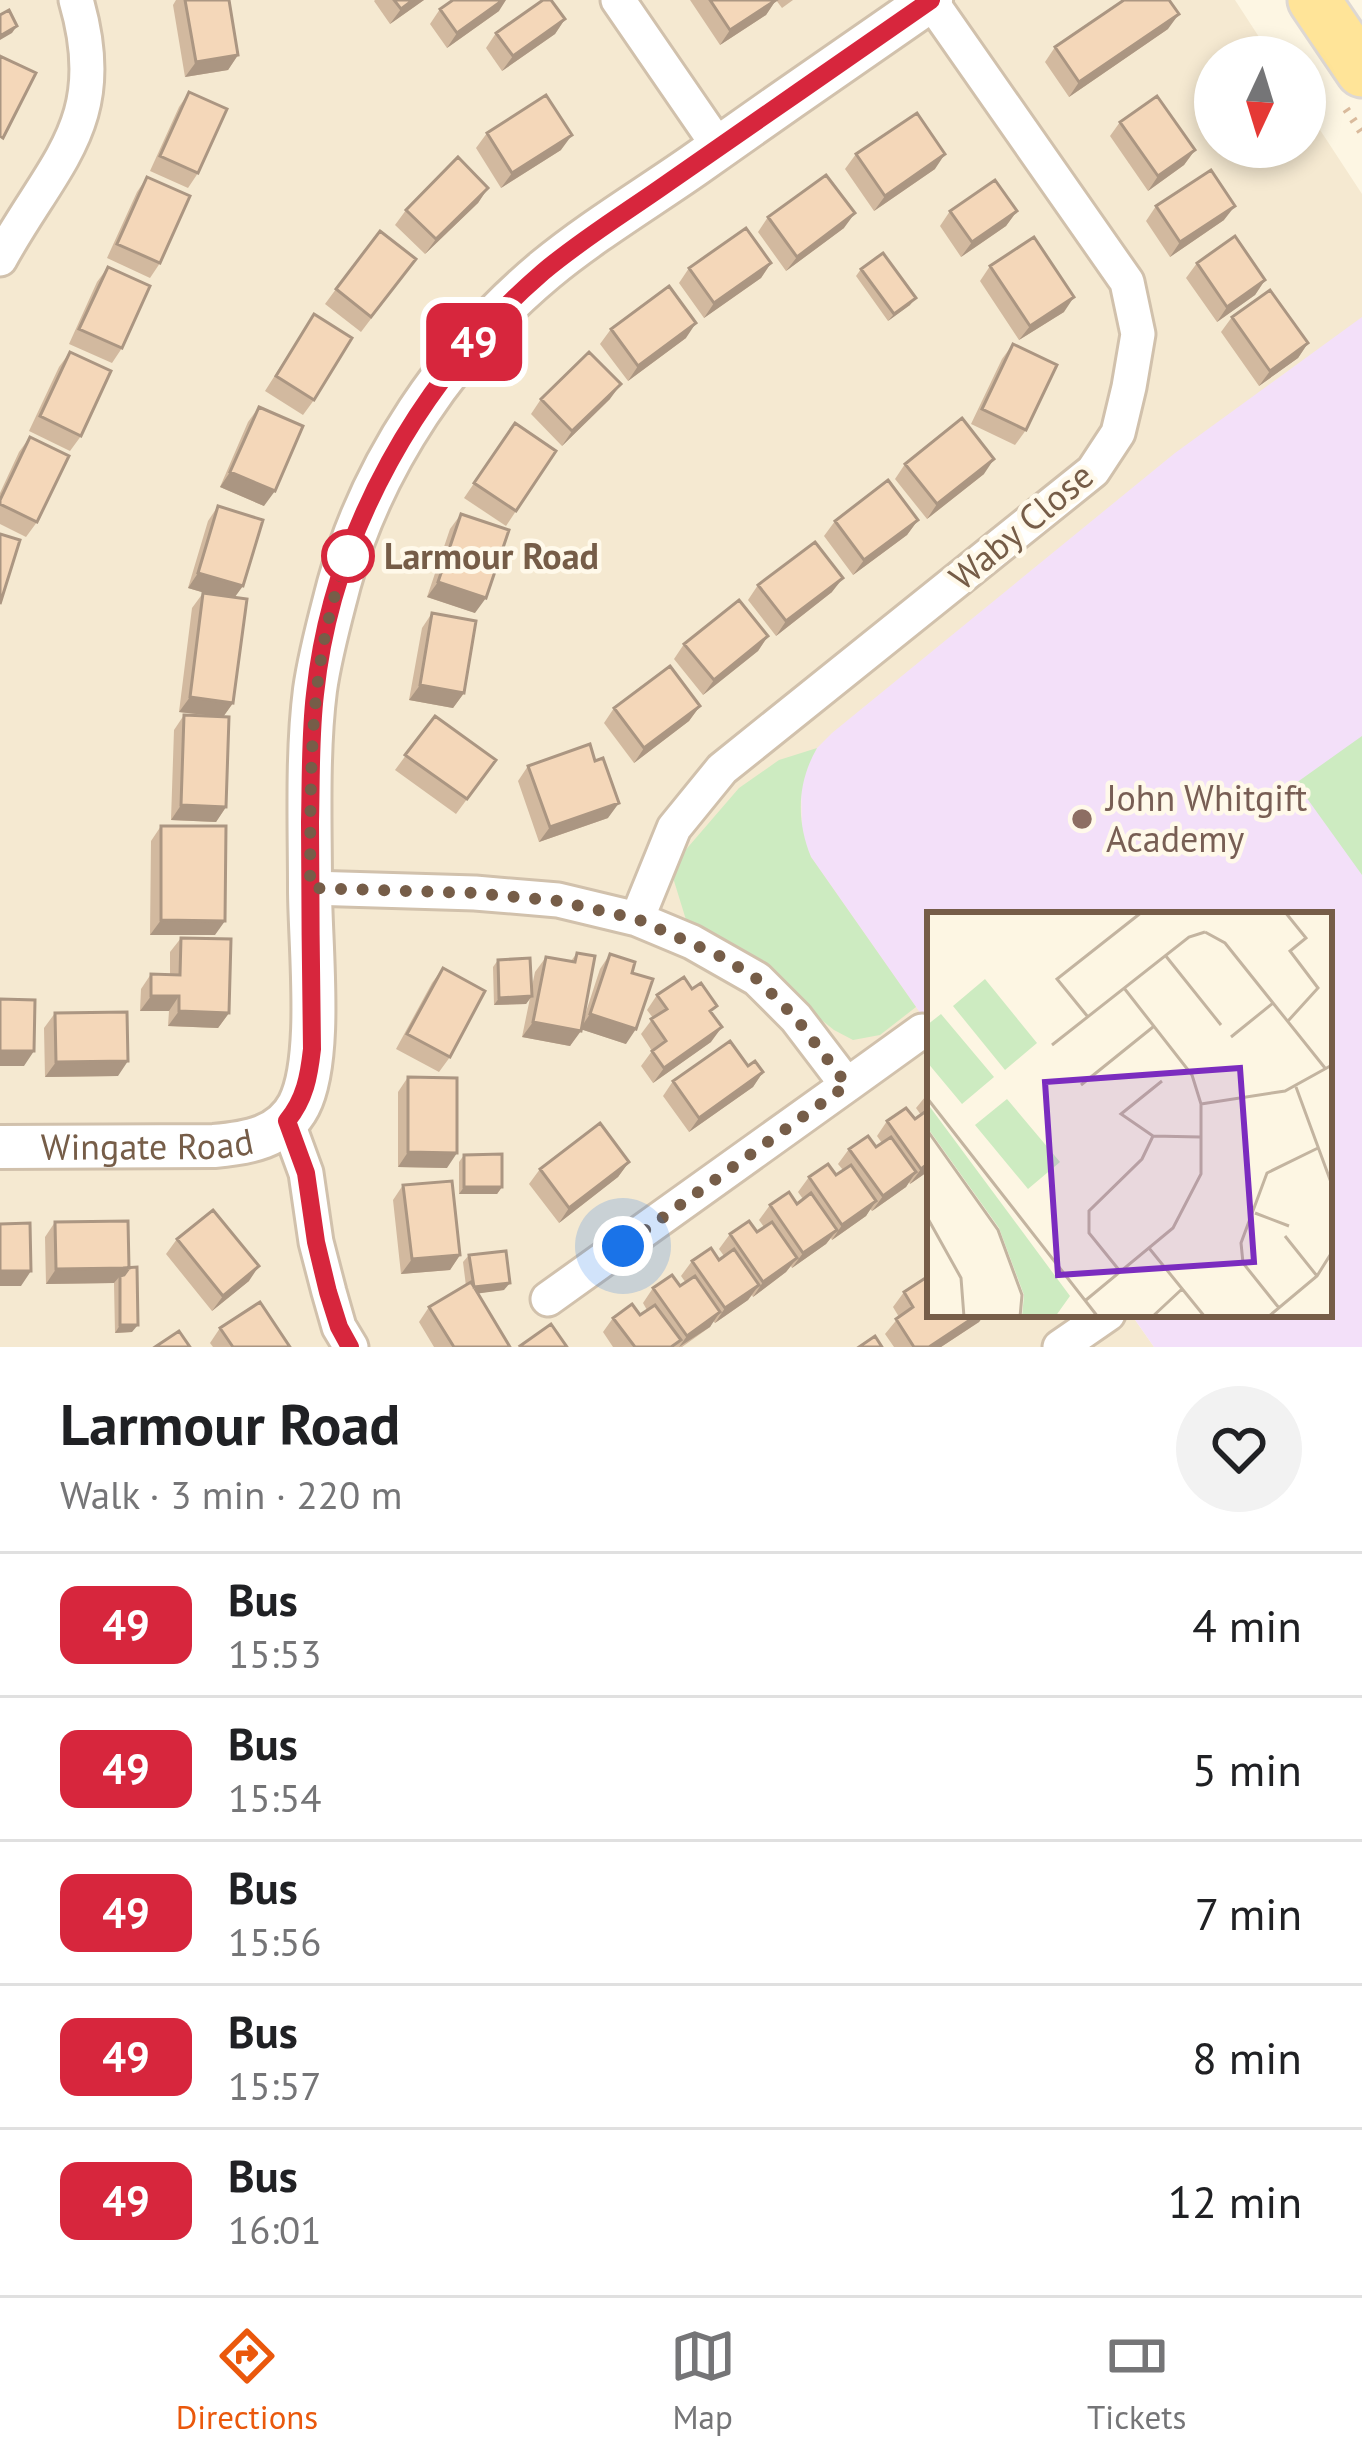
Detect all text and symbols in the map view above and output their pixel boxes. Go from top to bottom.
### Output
north arrow [1194,36,1326,168]
map controls [1194,36,1326,168]
line badge: 49 [420,303,528,381]
text: 49 [450,314,498,369]
street label: Waby Close [939,452,1102,600]
marker: Larmour Road [323,531,373,581]
place label: Larmour Road [384,532,599,579]
place label: John Whitgift Academy [1104,774,1307,862]
marker: John Whitgift Academy [1069,806,1095,832]
inset map [927,912,1332,1317]
street label: Wingate Road [41,1117,257,1170]
your location [593,1216,653,1276]
button: heart [1176,1386,1302,1512]
text: Larmour Road [60,1387,400,1461]
text: Walk · 3 min · 220 m [60,1469,402,1520]
text: Bus [228,1570,298,1628]
text: 4 min [1192,1596,1302,1654]
text: 49 [102,1597,150,1652]
text: 15:53 [228,1628,322,1679]
text: Bus [228,1714,298,1772]
text: 5 min [1192,1740,1302,1798]
text: 49 [102,1741,150,1796]
text: 15:54 [228,1772,322,1823]
text: Bus [228,1858,298,1916]
text: 7 min [1195,1884,1302,1942]
text: 49 [102,1885,150,1940]
text: 15:56 [228,1916,322,1967]
text: Bus [228,2002,298,2060]
text: 8 min [1192,2028,1302,2086]
text: 49 [102,2029,150,2084]
text: 15:57 [228,2060,322,2111]
text: Bus [228,2146,298,2204]
text: 12 min [1168,2172,1302,2230]
text: 49 [102,2173,150,2228]
text: 16:01 [228,2204,322,2255]
tab: Directions [176,2323,318,2438]
tab: Map [670,2323,736,2438]
tab: Tickets [1087,2323,1186,2438]

